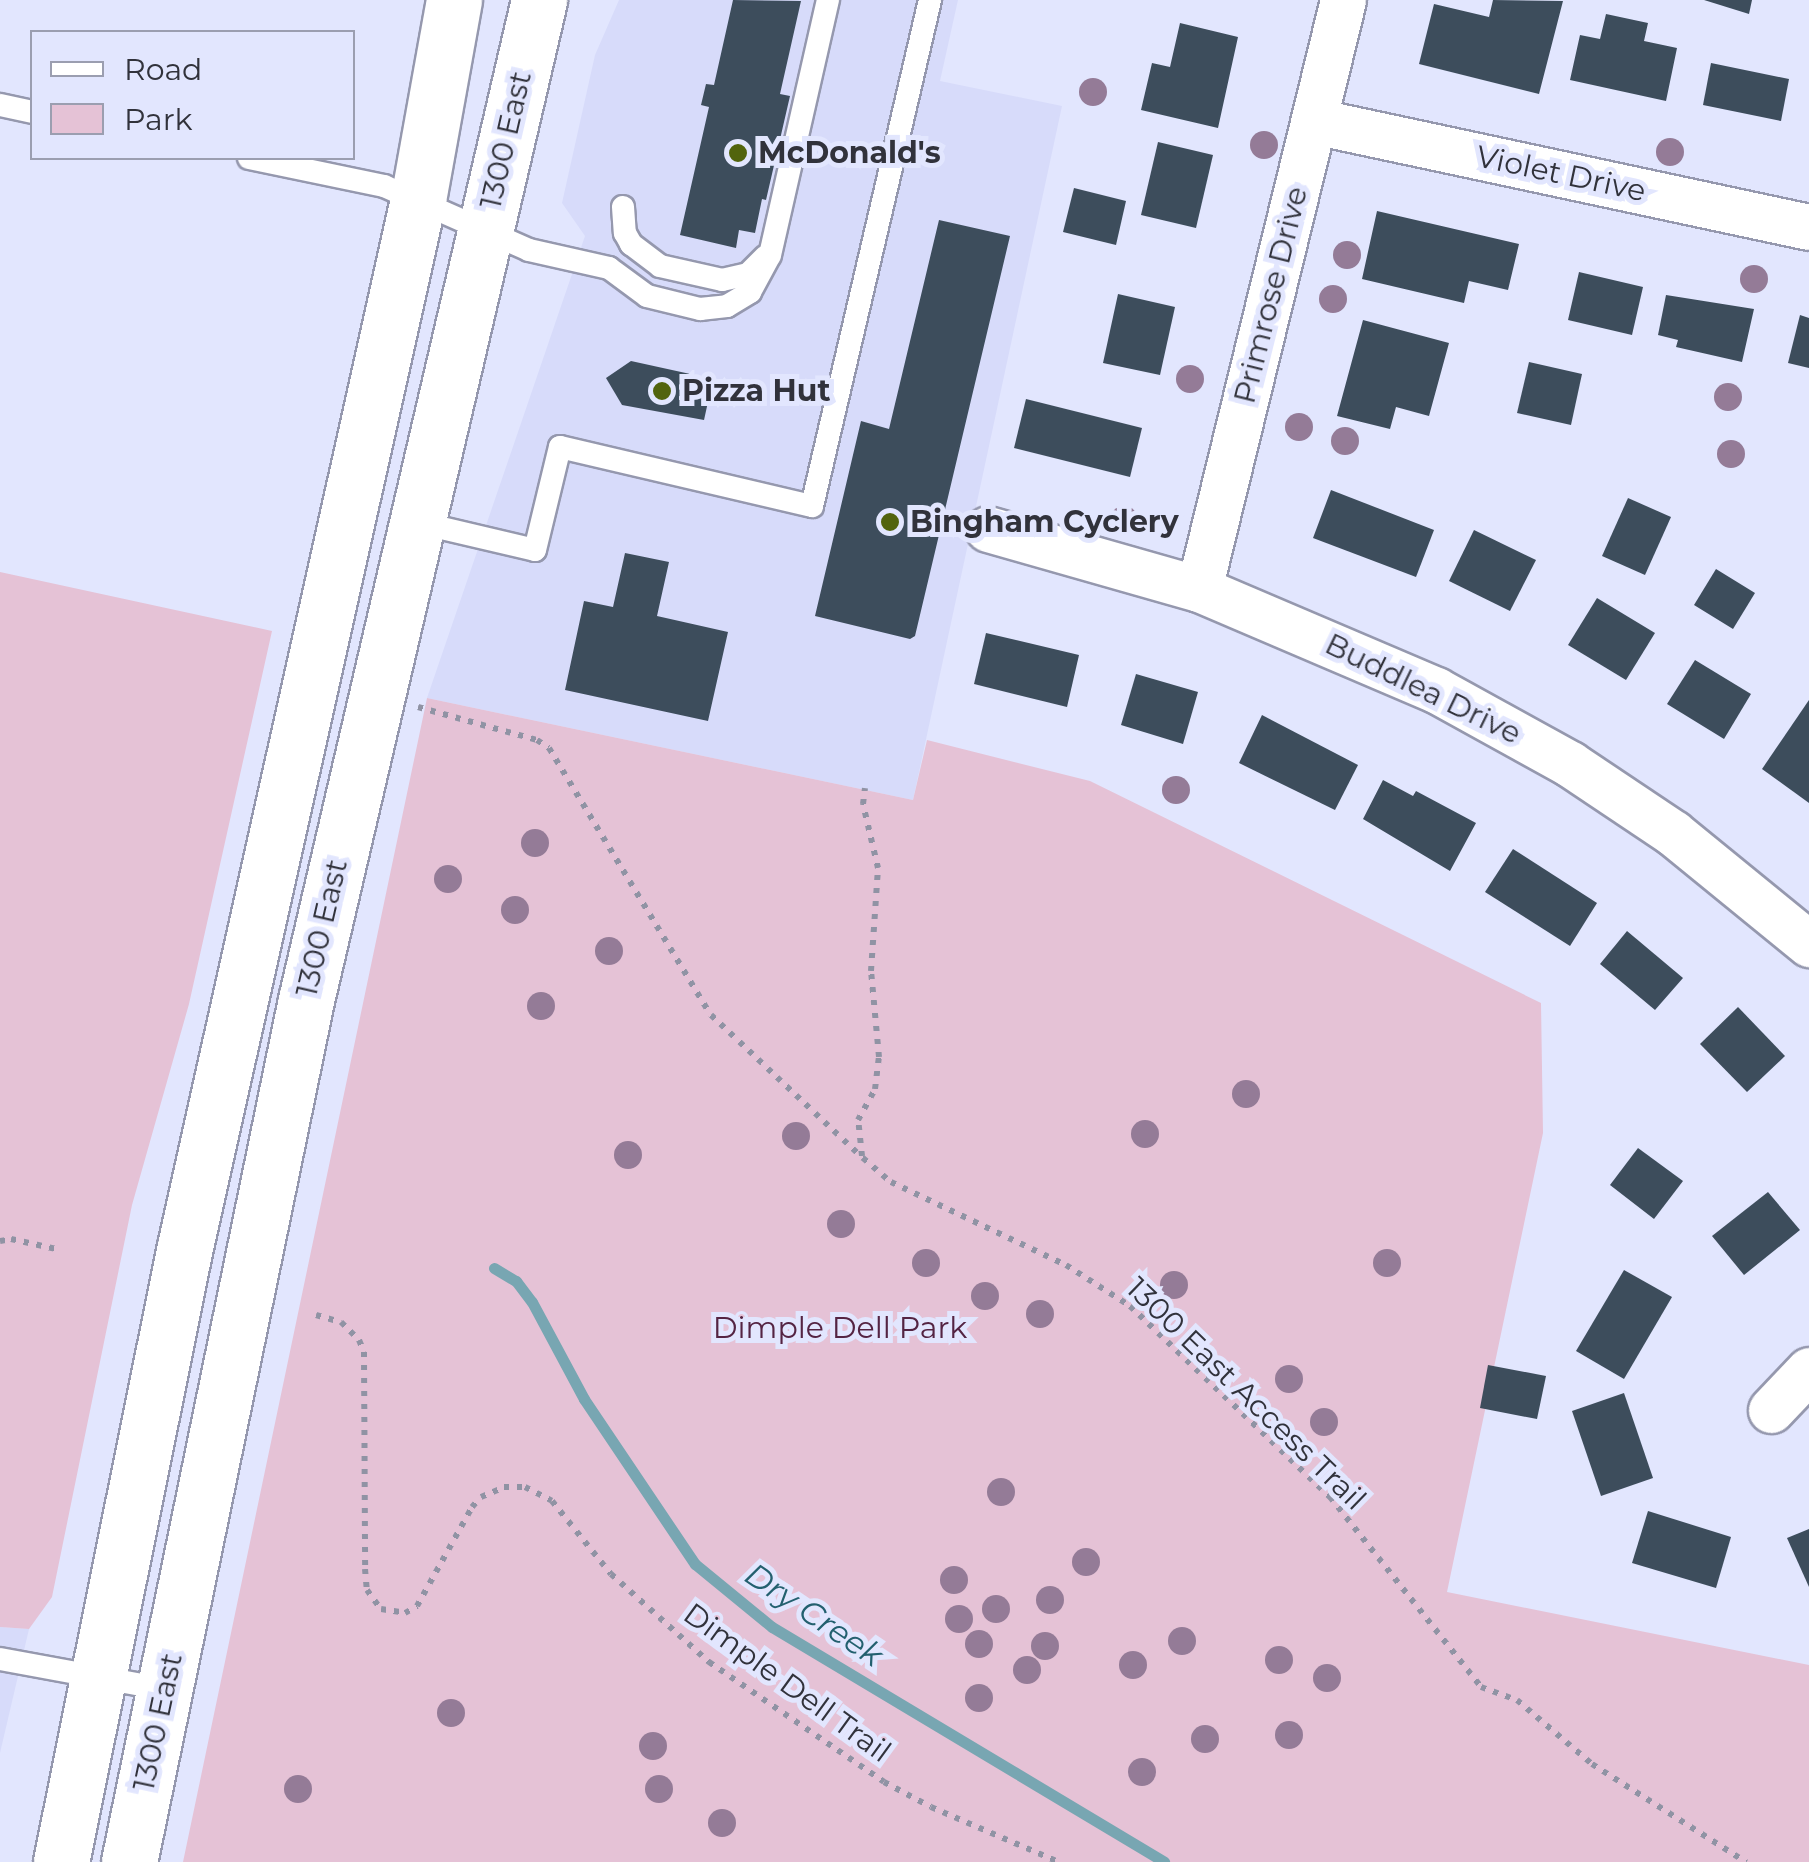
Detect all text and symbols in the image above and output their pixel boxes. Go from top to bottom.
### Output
legend [30,30,355,160]
text: Road [124,51,202,88]
street label: 1300 East [473,68,539,212]
text: Park [124,101,193,138]
place label: McDonald's [758,135,941,171]
street label: Violet Drive [1473,139,1649,209]
marker: McDonald's [727,142,749,164]
street label: Primrose Drive [1227,183,1315,407]
place label: Pizza Hut [682,373,830,409]
marker: Pizza Hut [651,380,673,402]
place label: Bingham Cyclery [910,504,1179,540]
marker: Bingham Cyclery [879,511,901,533]
street label: Buddlea Drive [1319,626,1527,752]
street label: 1300 East [289,856,355,1000]
street label: 1300 East Access Trail [1119,1270,1373,1518]
park label: Dimple Dell Park [713,1310,967,1346]
water label: Dry Creek [738,1555,890,1675]
street label: Dimple Dell Trail [676,1596,898,1770]
street label: 1300 East [126,1650,190,1794]

